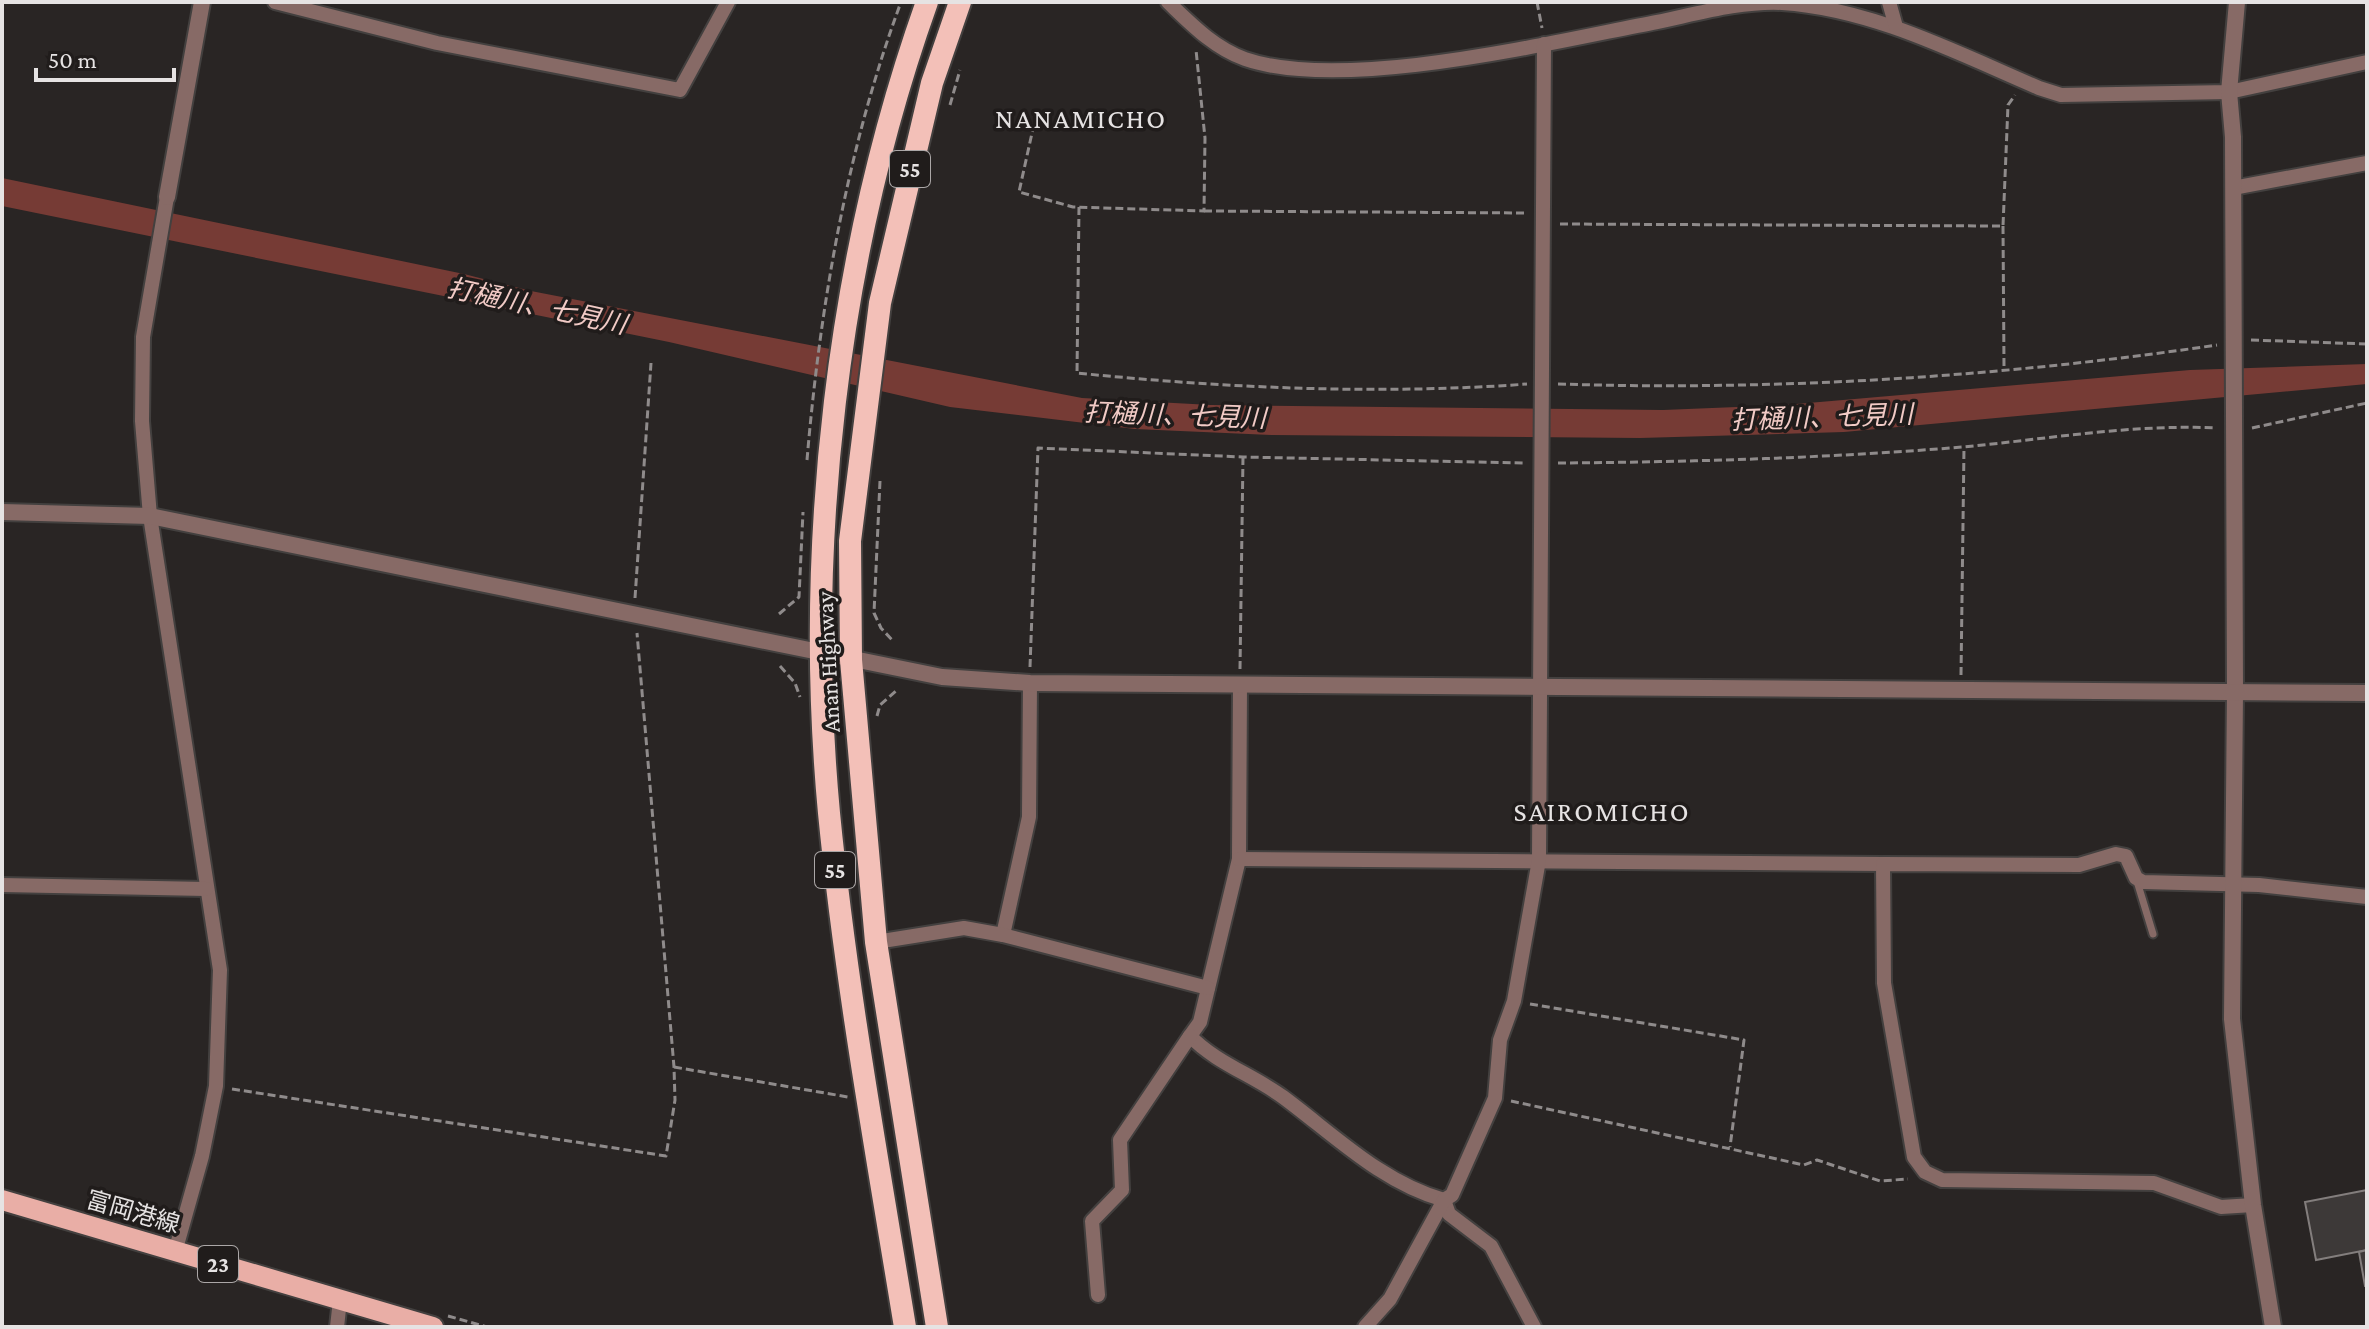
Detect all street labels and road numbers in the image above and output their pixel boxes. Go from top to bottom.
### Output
road number: 55 [890,151,930,187]
street label: Anan Highway [810,590,845,733]
road number: 55 [815,852,855,888]
street label: 富岡港線 [83,1185,183,1238]
road number: 23 [198,1246,238,1282]

